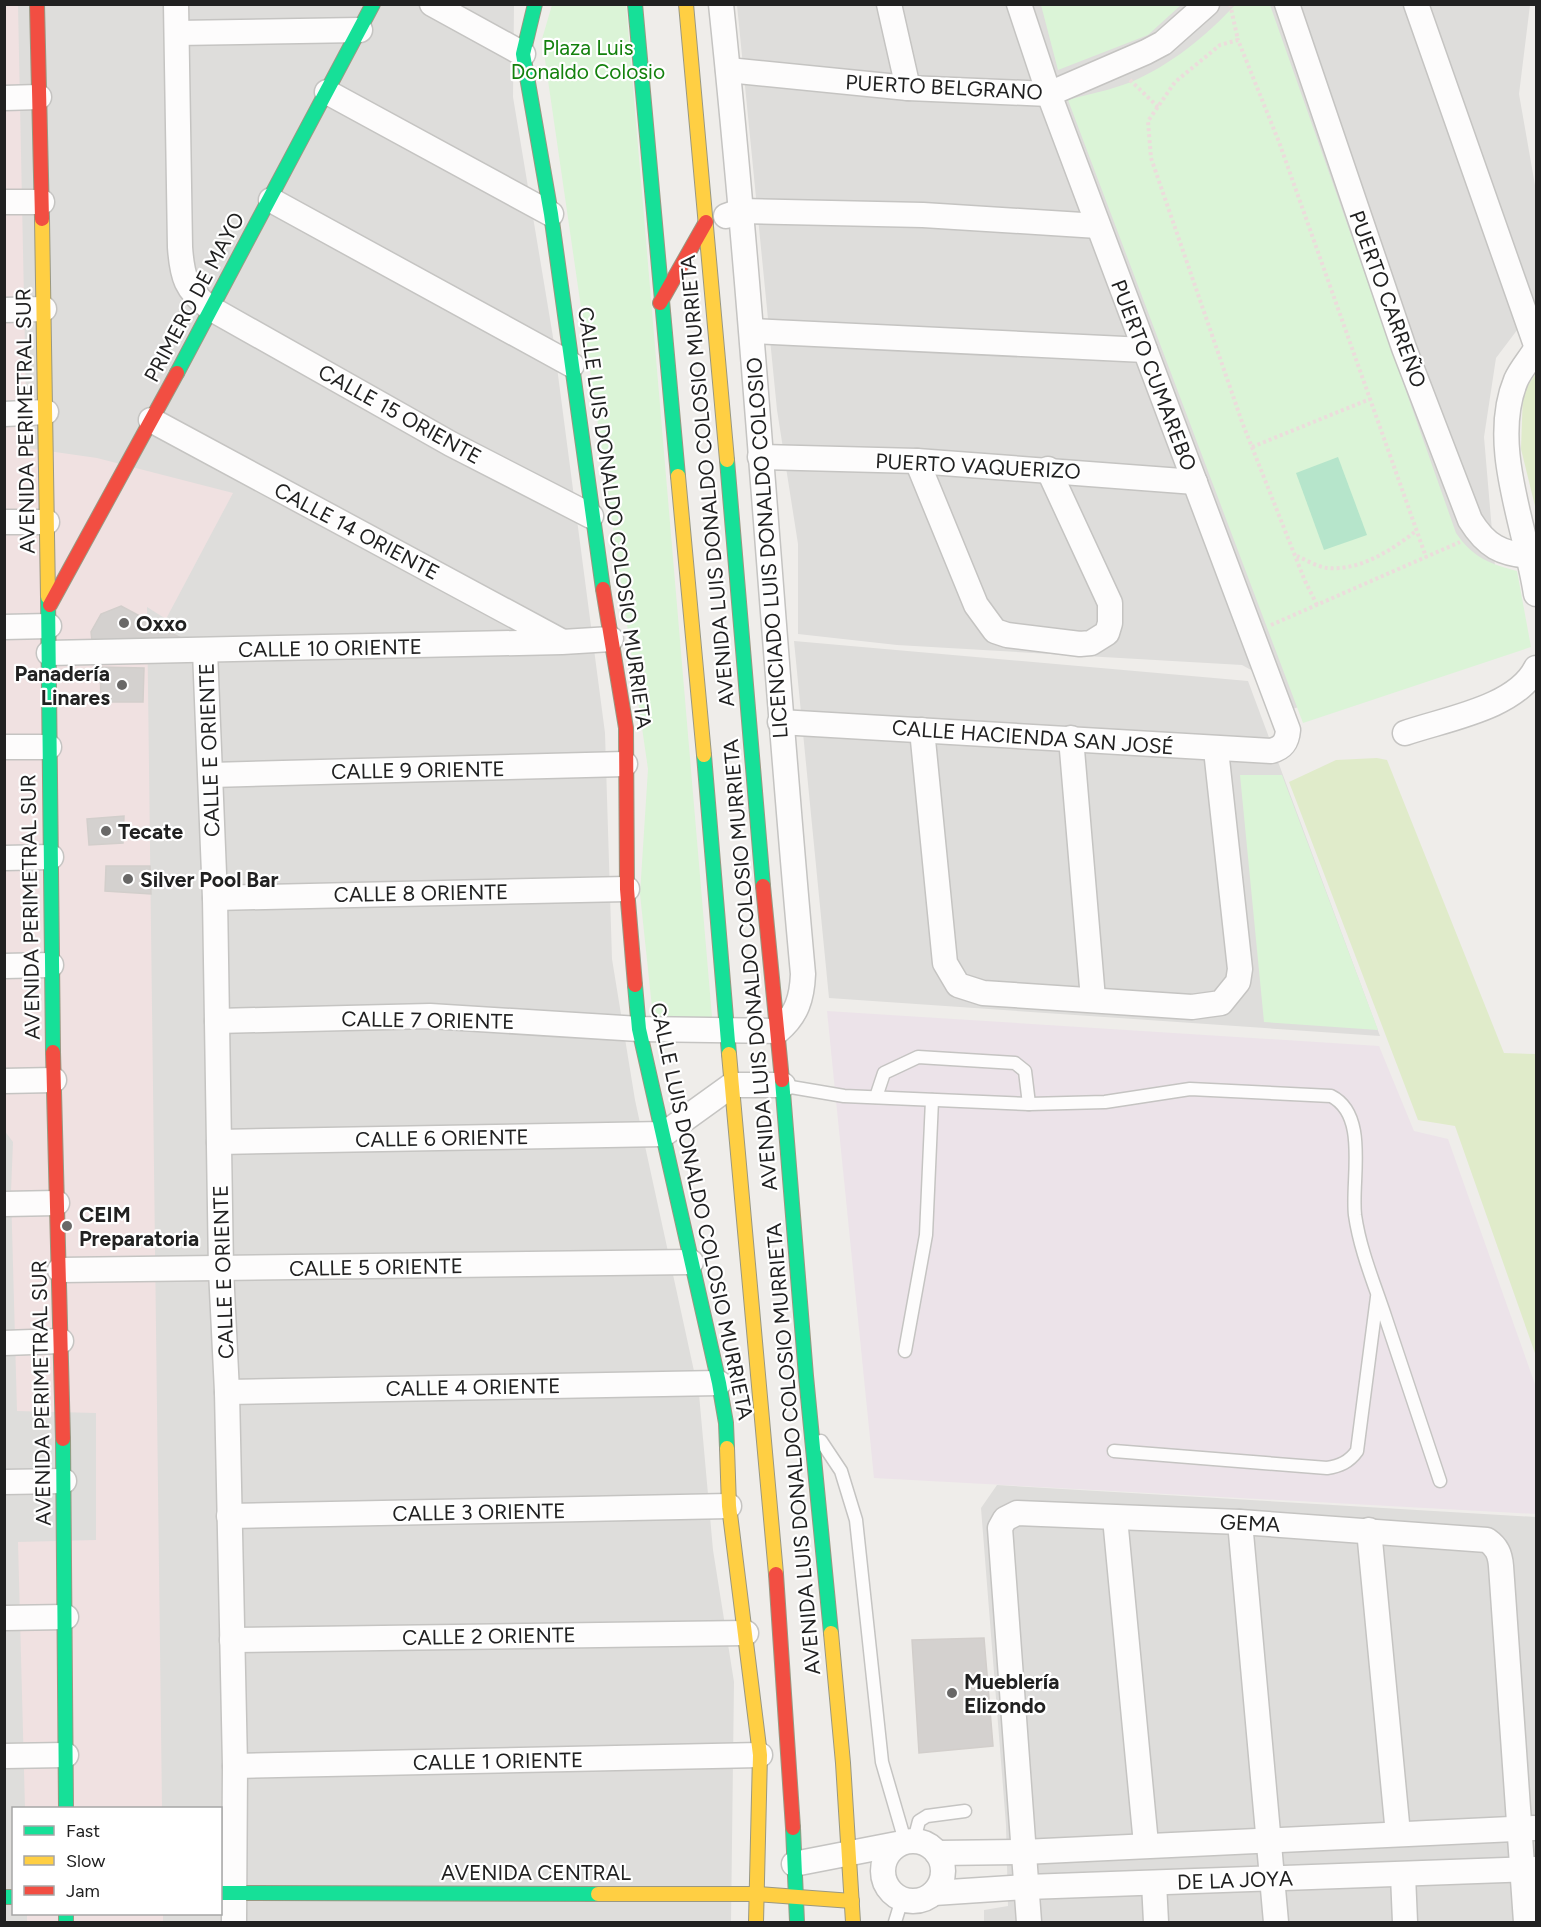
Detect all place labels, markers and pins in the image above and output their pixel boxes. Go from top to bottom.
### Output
place label: Oxxo [136,611,187,636]
marker: Oxxo [117,616,131,630]
place label: Panadería Linares [14,661,110,710]
marker: Panadería Linares [115,678,129,692]
place label: Tecate [118,819,183,844]
marker: Tecate [99,824,113,838]
place label: Silver Pool Bar [140,867,278,892]
marker: Silver Pool Bar [121,872,135,886]
place label: CEIM Preparatoria [79,1202,199,1251]
marker: CEIM Preparatoria [60,1219,74,1233]
place label: Mueblería Elizondo [964,1669,1060,1718]
marker: Mueblería Elizondo [945,1686,959,1700]

